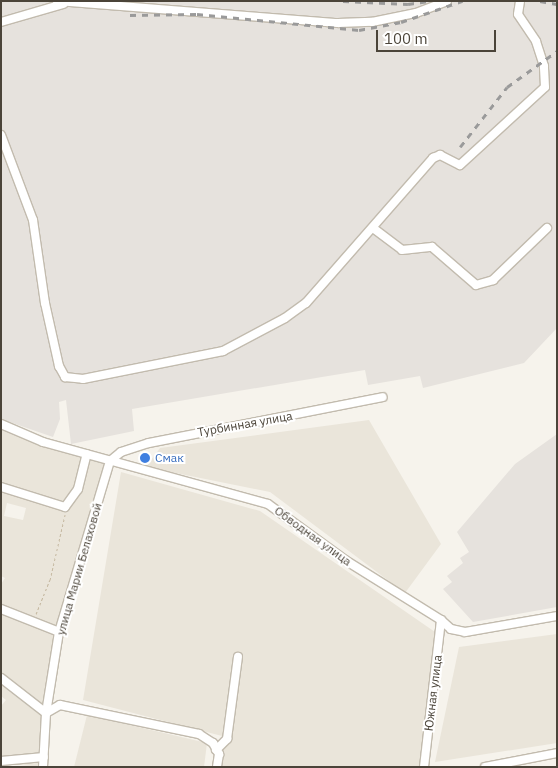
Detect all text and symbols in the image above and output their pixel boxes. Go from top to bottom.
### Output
scale bar [378,20,498,52]
text: 100 m [384,29,428,48]
street label: Турбинная улица [196,409,294,439]
place label: Смак [155,451,184,465]
marker: Смак [139,452,151,464]
street label: улица Марии Белаховой [53,501,105,637]
street label: Обводная улица [272,503,354,569]
street label: Южная улица [421,654,445,732]

